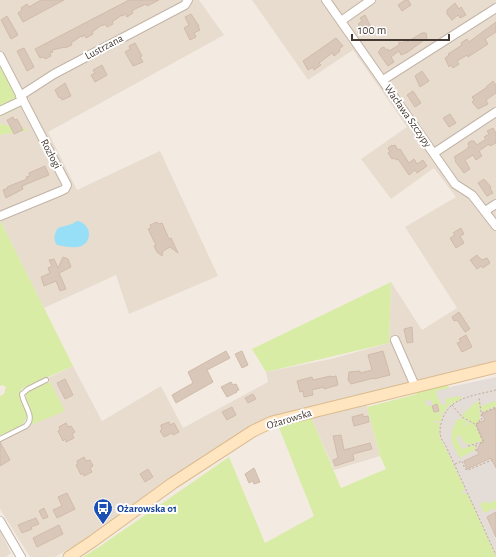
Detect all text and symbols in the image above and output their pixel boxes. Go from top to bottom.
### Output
scale bar [352,16,449,42]
text: 100 m [358,24,386,36]
street label: Lustrzana [83,32,125,62]
street label: Wacława Szczypy [382,83,434,150]
street label: Rozłogi [39,137,63,171]
street label: Ożarowska [265,407,313,431]
bus stop icon: Ożarowska 01 [92,497,114,525]
place label: Ożarowska 01 [117,503,177,514]

